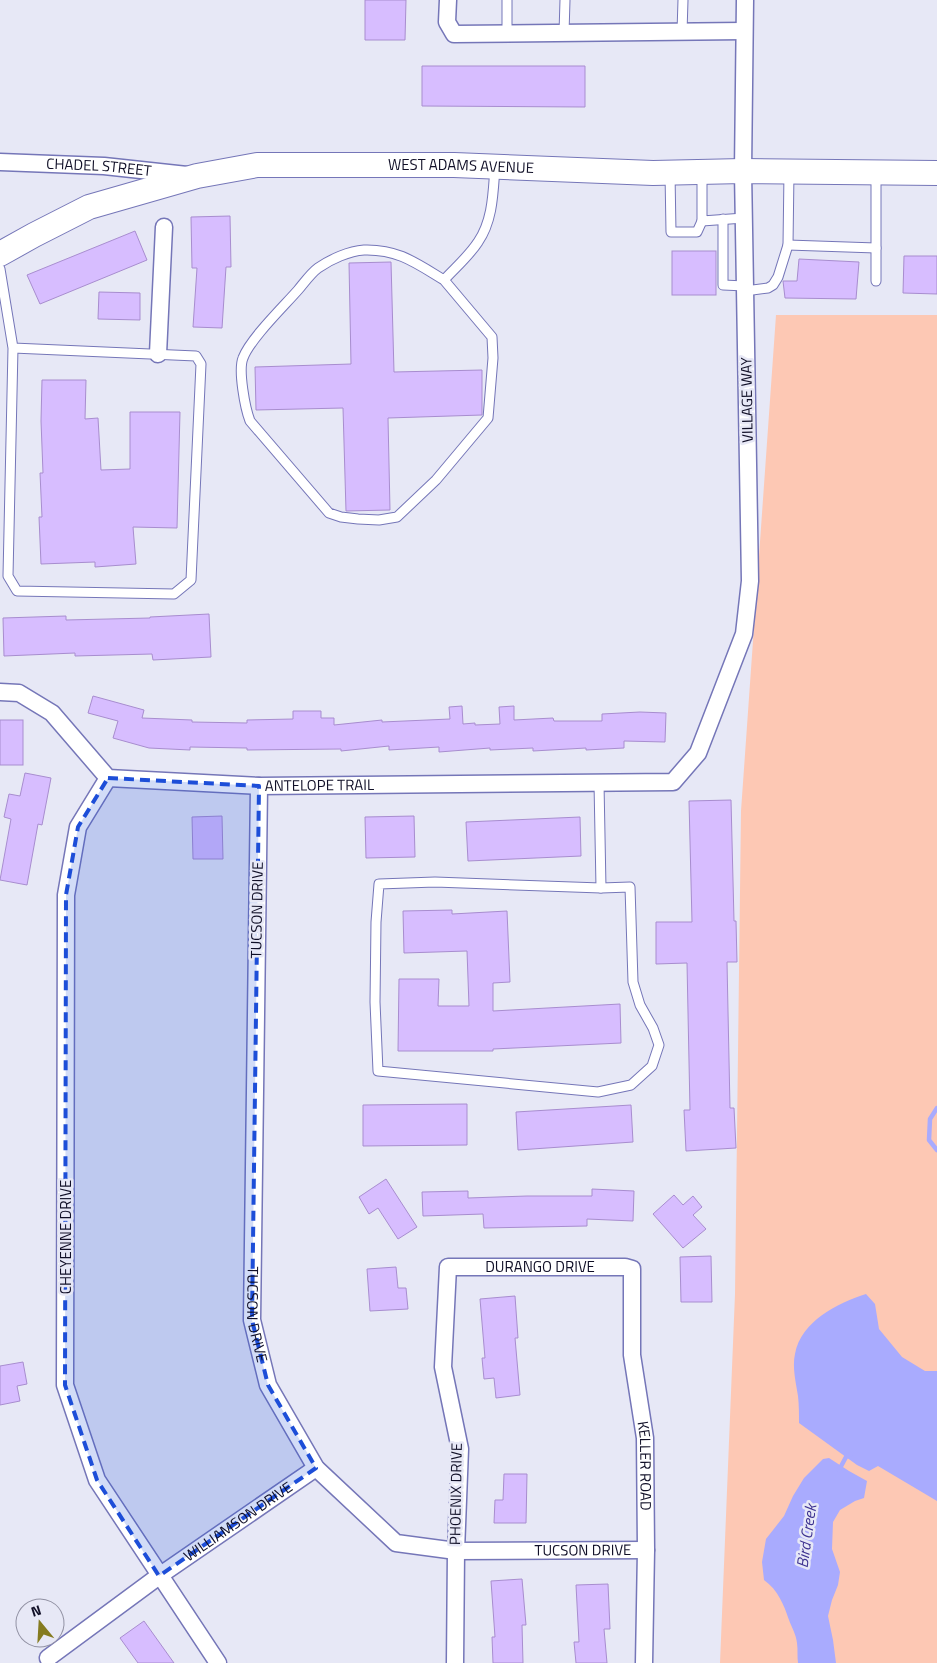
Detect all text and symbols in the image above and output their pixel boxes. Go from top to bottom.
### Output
street label: CHADEL STREET [46,152,153,182]
street label: WEST ADAMS AVENUE [388,153,534,179]
street label: VILLAGE WAY [734,357,759,443]
street label: ANTELOPE TRAIL [265,773,374,797]
street label: TUCSON DRIVE [244,861,269,959]
street label: CHEYENNE DRIVE [54,1180,77,1294]
street label: DURANGO DRIVE [485,1255,595,1278]
street label: TUCSON DRIVE [241,1266,274,1365]
street label: KELLER ROAD [631,1419,658,1511]
street label: PHOENIX DRIVE [443,1443,468,1545]
street label: WILLIAMSON DRIVE [179,1475,297,1567]
water label: Bird Creek [790,1501,823,1569]
street label: TUCSON DRIVE [534,1538,631,1562]
north arrow [15,1598,65,1648]
text: N [28,1599,44,1622]

